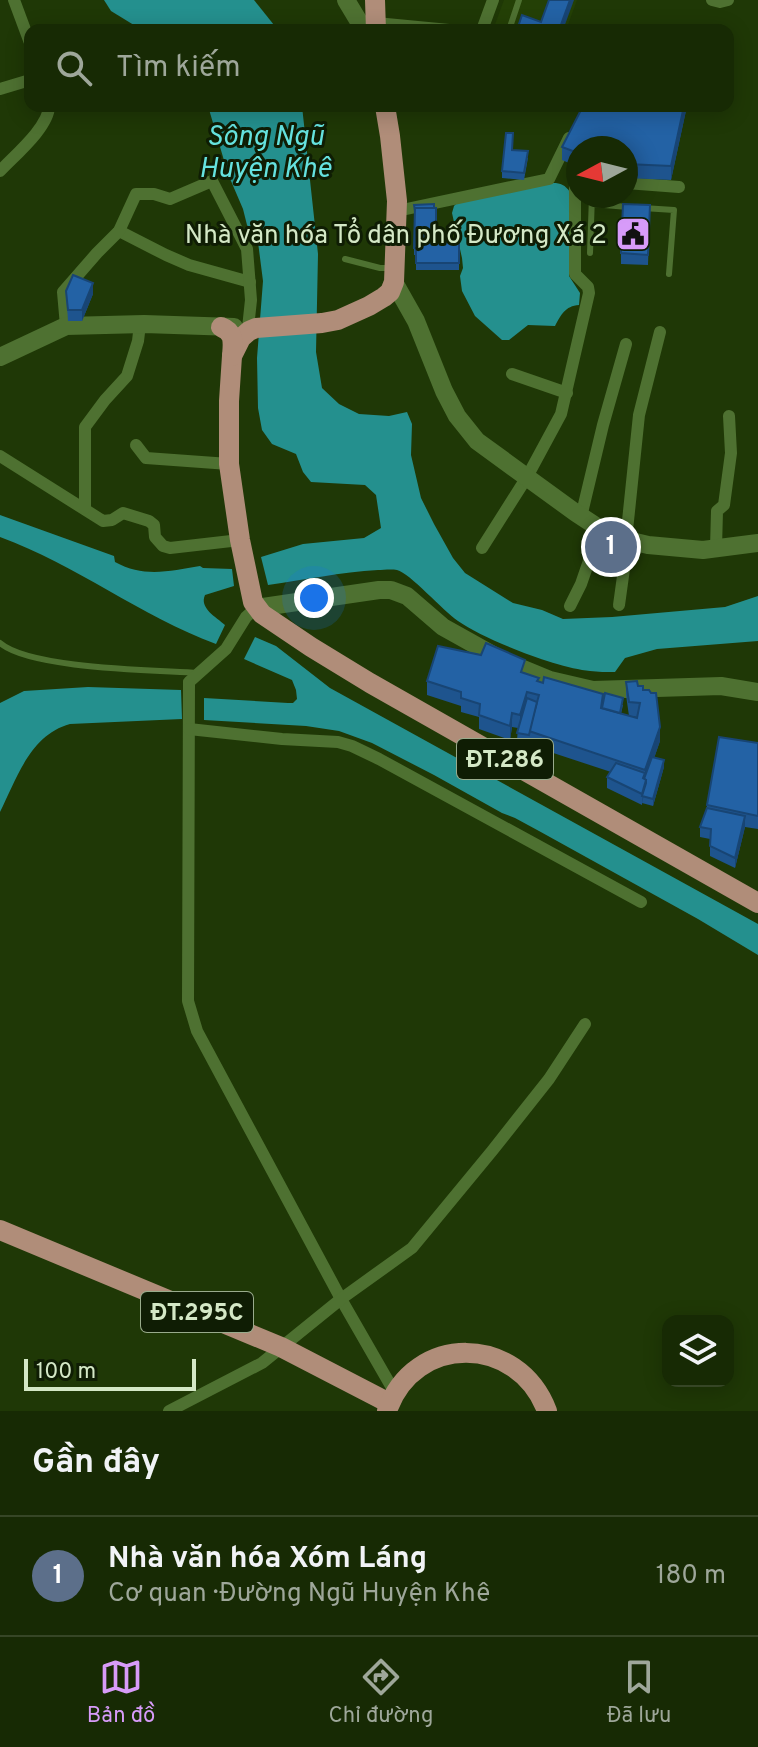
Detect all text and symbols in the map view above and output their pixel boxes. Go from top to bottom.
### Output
search box [24,24,734,112]
icon: search [52,46,96,90]
text: Tìm kiếm [116,50,241,87]
water label: Sông Ngũ Huyện Khê [199,120,333,188]
north arrow [566,136,638,208]
public building icon: Nhà văn hóa Tổ dân phố Đương Xá 2 [614,215,652,253]
place label: Nhà văn hóa Tổ dân phố Đương Xá 2 [185,217,607,253]
pin: 1 [585,517,637,577]
your location [294,578,334,618]
road number: ĐT.286 [457,739,553,779]
road number: ĐT.295C [141,1292,253,1332]
map controls [662,1315,734,1387]
button: layers [662,1315,734,1387]
scale bar [24,1355,196,1391]
text: 100 m [36,1359,96,1386]
text: Gần đây [32,1442,160,1485]
text: Nhà văn hóa Xóm Láng [108,1541,427,1578]
text: 1 [53,1560,63,1593]
text: 180 m [656,1560,726,1593]
text: Cơ quan · Đường Ngũ Huyện Khê [108,1578,490,1611]
tab: Bản đồ [87,1655,155,1730]
tab: Chỉ đường [329,1655,433,1730]
tab: Đã lưu [607,1655,671,1730]

